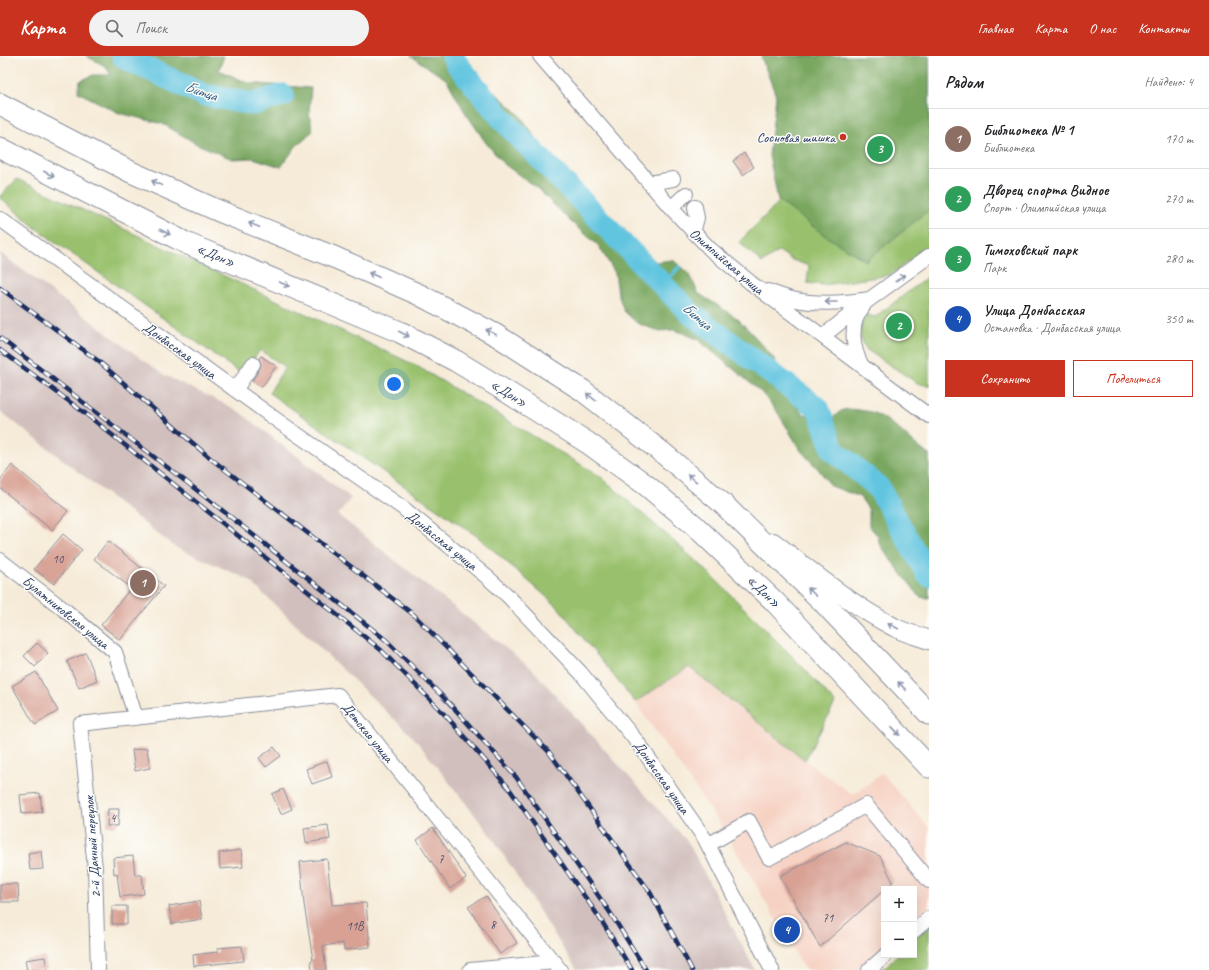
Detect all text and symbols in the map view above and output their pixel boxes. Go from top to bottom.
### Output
search box [89,10,369,46]
text: Карта [20,16,65,40]
icon: search [103,17,125,39]
text: Поиск [135,19,167,38]
text: Главная [978,20,1013,37]
text: Карта [1035,20,1067,37]
text: О нас [1089,20,1116,37]
text: Контакты [1138,20,1189,37]
text: Рядом [945,72,983,93]
text: Найдено: 4 [1145,74,1193,90]
water label: Битца [182,77,221,106]
text: Библиотека № 1 [983,121,1074,140]
place label: Сосновая шишка [757,129,836,146]
text: 1 [955,131,961,147]
text: 170 m [1165,131,1193,147]
marker: Сосновая шишка [838,132,848,142]
pin: 3 [867,134,893,164]
text: Библиотека [983,140,1034,156]
one-way arrow [43,170,55,178]
one-way arrow [152,179,164,187]
text: Дворец спорта Видное [983,181,1108,200]
text: 2 [955,191,961,207]
text: 270 m [1165,191,1193,207]
text: Спорт · Олимпийская улица [983,200,1106,216]
one-way arrow [249,221,261,228]
street label: Олимпийская улица [686,225,768,299]
one-way arrow [159,229,171,236]
street label: «Дон» [194,240,238,271]
text: Тимоховский парк [983,241,1078,260]
text: 3 [955,251,961,267]
text: 280 m [1165,251,1193,267]
text: Парк [983,260,1006,276]
one-way arrow [369,271,381,278]
one-way arrow [894,274,905,282]
one-way arrow [278,281,290,288]
one-way arrow [825,298,838,306]
water label: Битца [678,299,717,335]
text: Улица Донбасская [983,301,1084,320]
pin: 2 [886,311,912,341]
text: 4 [955,311,961,327]
text: 350 m [1165,311,1193,327]
street label: Донбасская улица [140,318,220,383]
text: Остановка · Донбасская улица [983,320,1120,336]
one-way arrow [485,328,497,336]
one-way arrow [398,331,410,338]
button: Сохранить [945,360,1065,397]
button: Поделиться [1073,360,1193,397]
your location [384,374,404,394]
street label: «Дон» [487,376,530,411]
one-way arrow [585,392,596,401]
one-way arrow [687,473,698,482]
street label: Донбасская улица [403,507,481,575]
house number: 10 [53,551,65,567]
pin: 1 [130,568,156,598]
street label: «Дон» [743,571,784,611]
street label: Булатниковская улица [19,572,113,653]
one-way arrow [807,587,817,597]
one-way arrow [887,622,899,629]
one-way arrow [897,681,907,691]
street label: Детская улица [338,699,398,767]
one-way arrow [891,726,900,736]
street label: Донбасская улица [630,737,694,818]
street label: 2-й Дачный переулок [80,794,105,898]
house number: 4 [110,810,117,826]
house number: 7 [438,851,444,867]
map controls [881,886,917,958]
button: + [881,886,917,922]
house number: 71 [823,910,834,926]
pin: 4 [774,915,800,945]
house number: 8 [490,917,497,933]
house number: 11В [347,918,364,934]
button: − [881,922,917,958]

